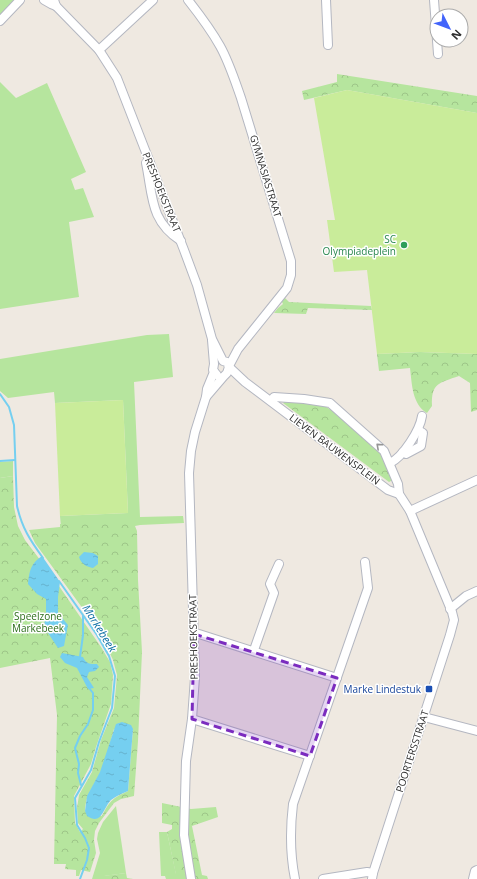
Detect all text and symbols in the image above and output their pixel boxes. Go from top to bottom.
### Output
north arrow [429,8,469,48]
text: N [448,27,465,43]
street label: GYMNASIASTRAAT [247,133,285,219]
street label: PRESHOEKSTRAAT [140,150,185,235]
place label: SC Olympiadeplein [323,232,396,258]
marker: SC Olympiadeplein [399,240,409,250]
street label: LIEVEN BAUWENSPLEIN [287,410,383,488]
one-way arrow [376,443,384,451]
street label: PRESHOEKSTRAAT [185,594,201,680]
water label: Markebeek [80,601,121,655]
park label: Speelzone Markebeek [12,609,65,635]
place label: Marke Lindestuk [344,682,422,696]
marker: Marke Lindestuk [424,684,434,694]
street label: POORTERSSTRAAT [392,708,432,794]

